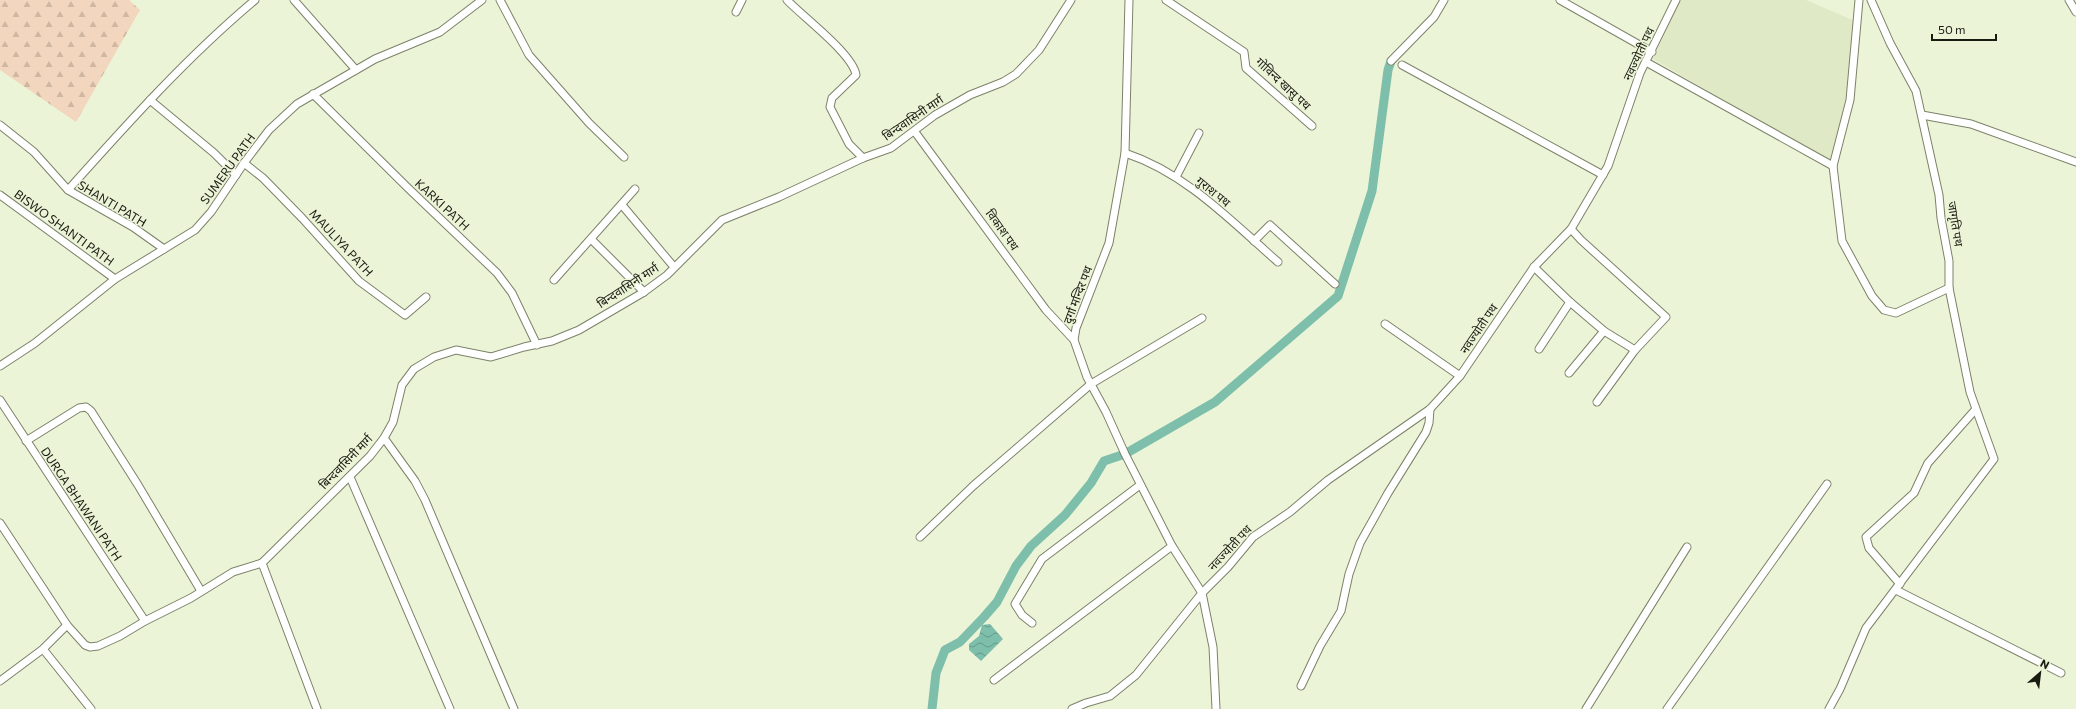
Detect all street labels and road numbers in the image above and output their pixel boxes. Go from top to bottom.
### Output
street label: नवज्योती पथ [1620,24,1657,82]
street label: गोविन्द खासु पथ [1252,54,1314,114]
street label: बिन्दवासिनी मार्ग [879,91,946,143]
street label: SUMERU PATH [197,130,258,206]
street label: गुराश पथ [1193,173,1234,211]
street label: KARKI PATH [413,176,473,233]
street label: SHANTI PATH [76,177,149,229]
street label: BISWO SHANTI PATH [12,186,117,268]
street label: जागृति पथ [1945,200,1967,248]
street label: MAULIYA PATH [307,206,376,279]
street label: विकाश पथ [983,206,1022,253]
street label: बिन्दवासिनी मार्ग [594,260,662,310]
street label: दुर्गा मन्दिर पथ [1060,264,1096,326]
street label: नवज्योती पथ [1456,301,1500,356]
street label: बिन्दवासिनी मार्ग [316,430,375,491]
street label: DURGA BHAWANI PATH [39,444,125,563]
street label: नवज्योती पथ [1205,521,1254,573]

